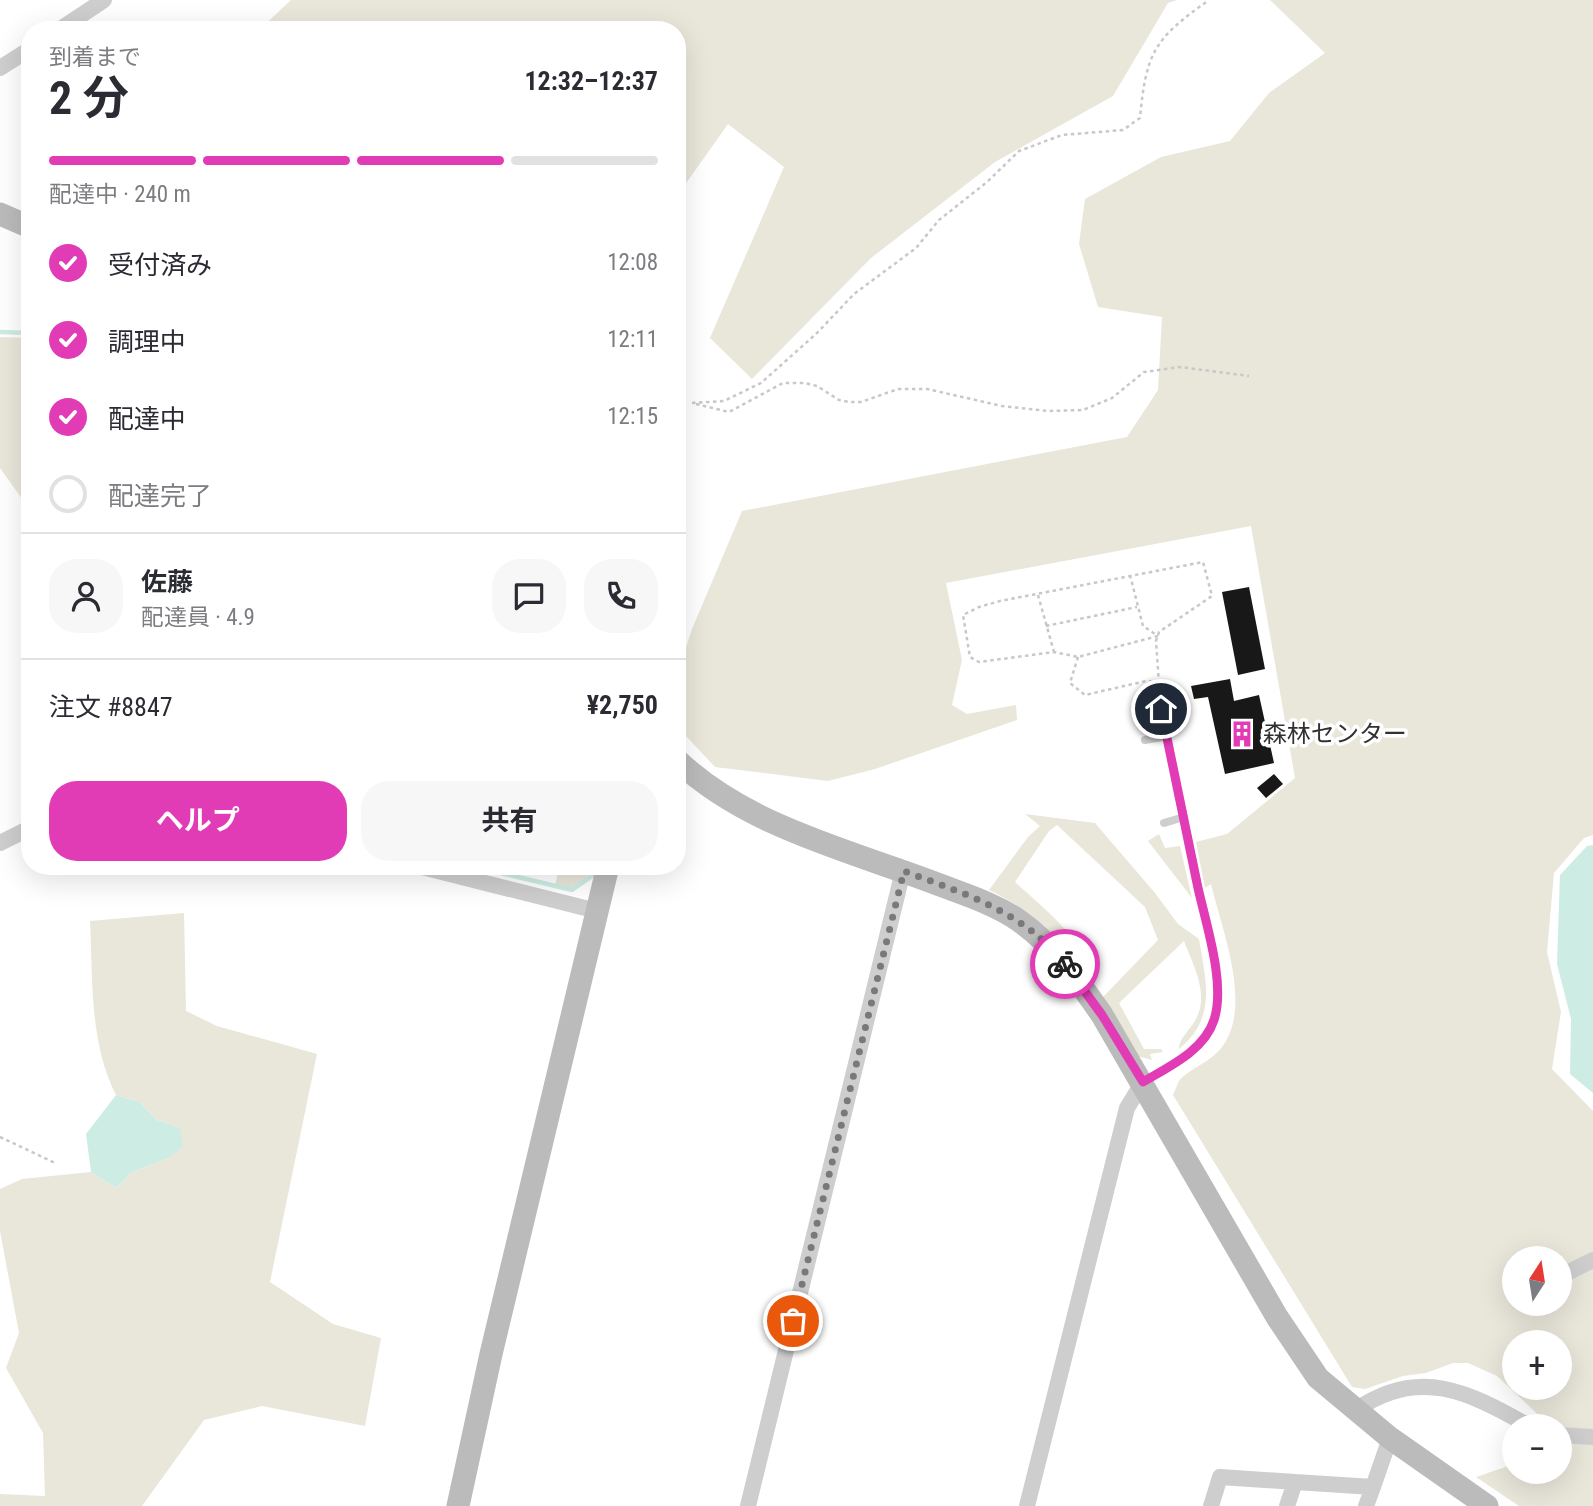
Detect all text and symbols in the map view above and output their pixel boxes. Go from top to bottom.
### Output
text: 到着まで [49,44,141,71]
text: 12:32–12:37 [524,66,658,96]
text: 2 分 [49,71,129,125]
text: 配達中 · 240 m [49,181,191,208]
icon: check [49,244,87,282]
text: 12:08 [607,249,658,276]
text: 受付済み [108,250,212,280]
icon: check [49,321,87,359]
text: 12:11 [607,326,658,353]
text: 調理中 [108,327,186,357]
icon: check [49,398,87,436]
text: 12:15 [607,403,658,430]
text: 配達中 [108,404,186,434]
text: 配達完了 [108,481,212,511]
button: person [49,559,123,633]
button: chat [492,559,566,633]
button: phone [584,559,658,633]
text: 佐藤 [141,567,193,597]
text: 配達員 · 4.9 [141,604,255,631]
pin [1131,679,1191,739]
text: ¥2,750 [587,690,658,720]
icon: home [1142,690,1180,728]
text: 注文 #8847 [49,692,173,722]
building icon: 森林センター [1227,719,1257,749]
place label: 森林センター [1263,720,1407,748]
button: ヘルプ [49,781,347,861]
button: 共有 [361,781,658,861]
courier [1030,929,1100,999]
icon: bike [1046,945,1084,983]
north arrow [1502,1246,1572,1316]
map controls [1502,1246,1572,1484]
pin [763,1291,823,1351]
icon: bag [774,1302,812,1340]
button: + [1502,1330,1572,1400]
button: − [1502,1414,1572,1484]

